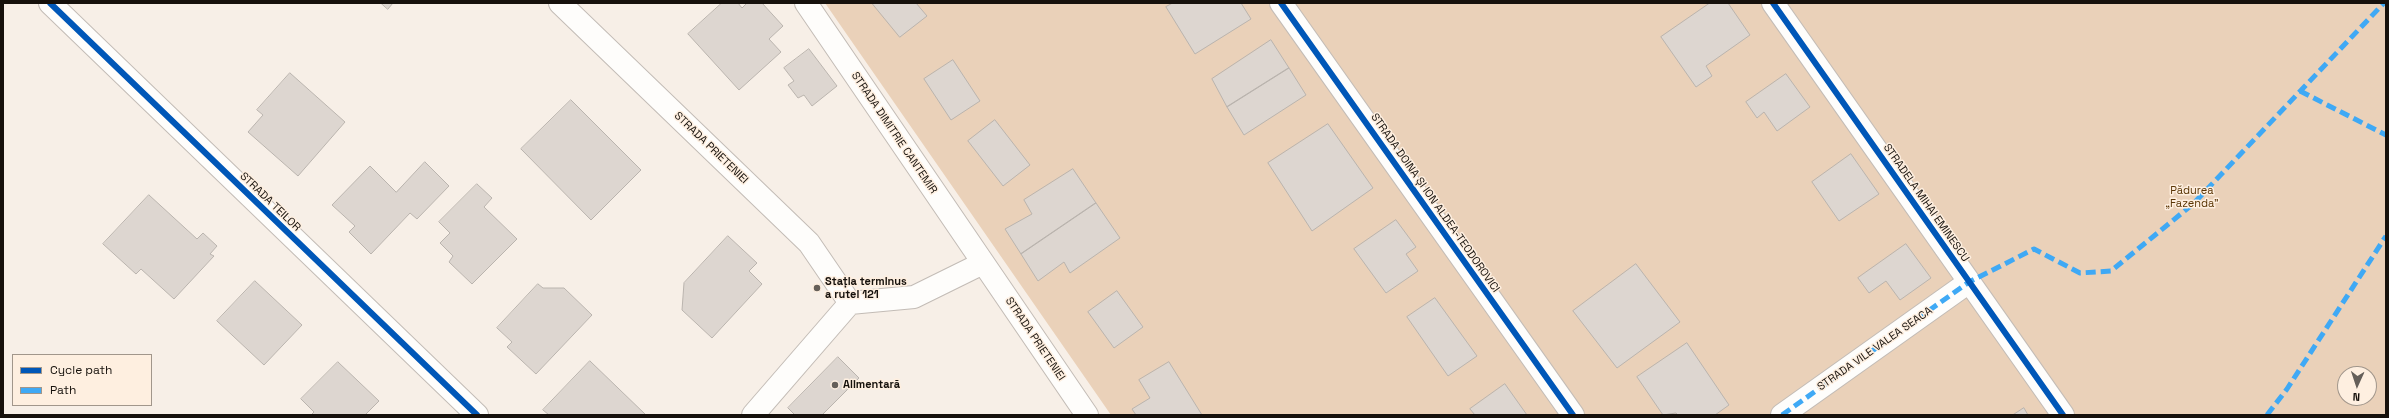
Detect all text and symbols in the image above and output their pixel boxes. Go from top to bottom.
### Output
street label: STRADA DIMITRIE CANTEMIR [848,70,940,196]
street label: STRADA PRIETENIEI [671,109,751,187]
street label: STRADA DOINA ȘI ION ALDEA-TEODOROVICI [1368,111,1502,295]
street label: STRADELA MIHAI EMINESCU [1880,142,1972,264]
street label: STRADA TEILOR [237,170,303,234]
park label: Pădurea „Fazenda” [2165,184,2219,210]
place label: Stația terminus a rutei 121 [825,275,907,301]
marker: Stația terminus a rutei 121 [812,283,822,293]
street label: STRADA PRIETENIEI [1002,295,1068,383]
street label: STRADA VILE VALEA SEACA [1815,304,1935,394]
legend [12,354,152,406]
text: Cycle path [50,362,112,378]
north arrow [2337,366,2377,406]
place label: Alimentară [843,378,900,392]
marker: Alimentară [830,380,840,390]
text: Path [50,382,76,398]
text: N [2352,390,2360,404]

